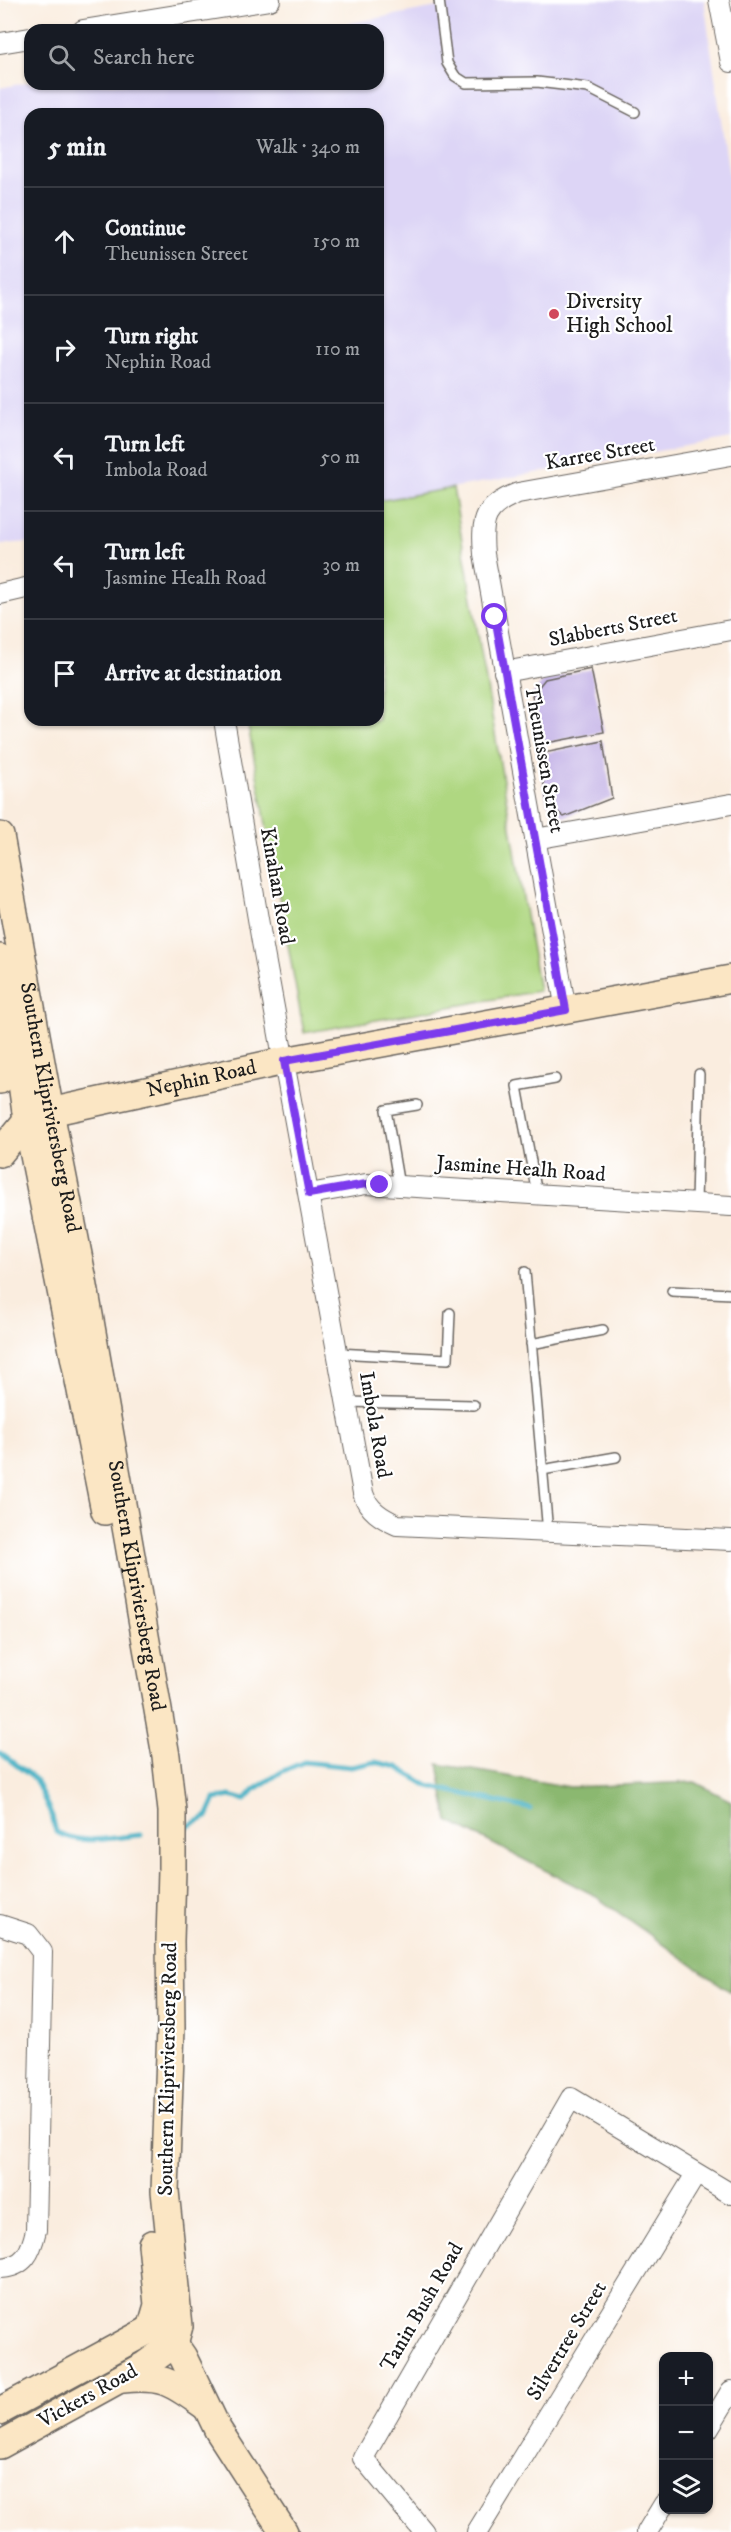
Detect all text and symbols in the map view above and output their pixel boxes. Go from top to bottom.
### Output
search box [24,24,384,90]
icon: search [45,41,78,74]
text: Search here [93,44,195,71]
text: 5 min [48,131,106,164]
text: Walk · 340 m [256,135,360,160]
text: Continue [105,215,186,242]
icon: ahead [48,225,81,258]
text: 150 m [313,229,360,254]
text: Theunissen Street [105,242,248,267]
place label: Diversity High School [566,289,673,339]
marker: Diversity High School [547,307,561,321]
text: Turn right [105,323,198,350]
icon: right [48,333,81,366]
text: 110 m [315,337,360,362]
text: Nephin Road [105,350,211,375]
text: Turn left [105,431,185,458]
street label: Karree Street [543,432,657,476]
icon: left [48,441,81,474]
text: 50 m [320,445,360,470]
text: Imbola Road [105,458,207,483]
text: Turn left [105,539,185,566]
icon: left [48,549,81,582]
text: 30 m [322,553,360,578]
text: Jasmine Healh Road [105,566,266,591]
route start [481,603,507,629]
street label: Slabberts Street [547,603,680,653]
icon: arrive [48,657,81,690]
text: Arrive at destination [105,660,282,687]
street label: Theunissen Street [518,683,570,835]
street label: Kinahan Road [254,825,300,947]
street label: Southern Klipriviersberg Road [14,980,86,1235]
street label: Nephin Road [144,1054,259,1104]
street label: Jasmine Healh Road [434,1150,607,1188]
route end [366,1171,392,1197]
street label: Imbola Road [353,1370,397,1481]
street label: Southern Klipriviersberg Road [102,1458,171,1714]
street label: Southern Klipriviersberg Road [153,1941,183,2196]
street label: Tanin Bush Road [375,2238,470,2376]
street label: Silvertree Street [521,2276,613,2405]
map controls [659,2352,713,2514]
button: + [659,2352,713,2406]
street label: Vickers Road [33,2358,143,2434]
button: − [659,2406,713,2460]
button: layers [659,2460,713,2514]

